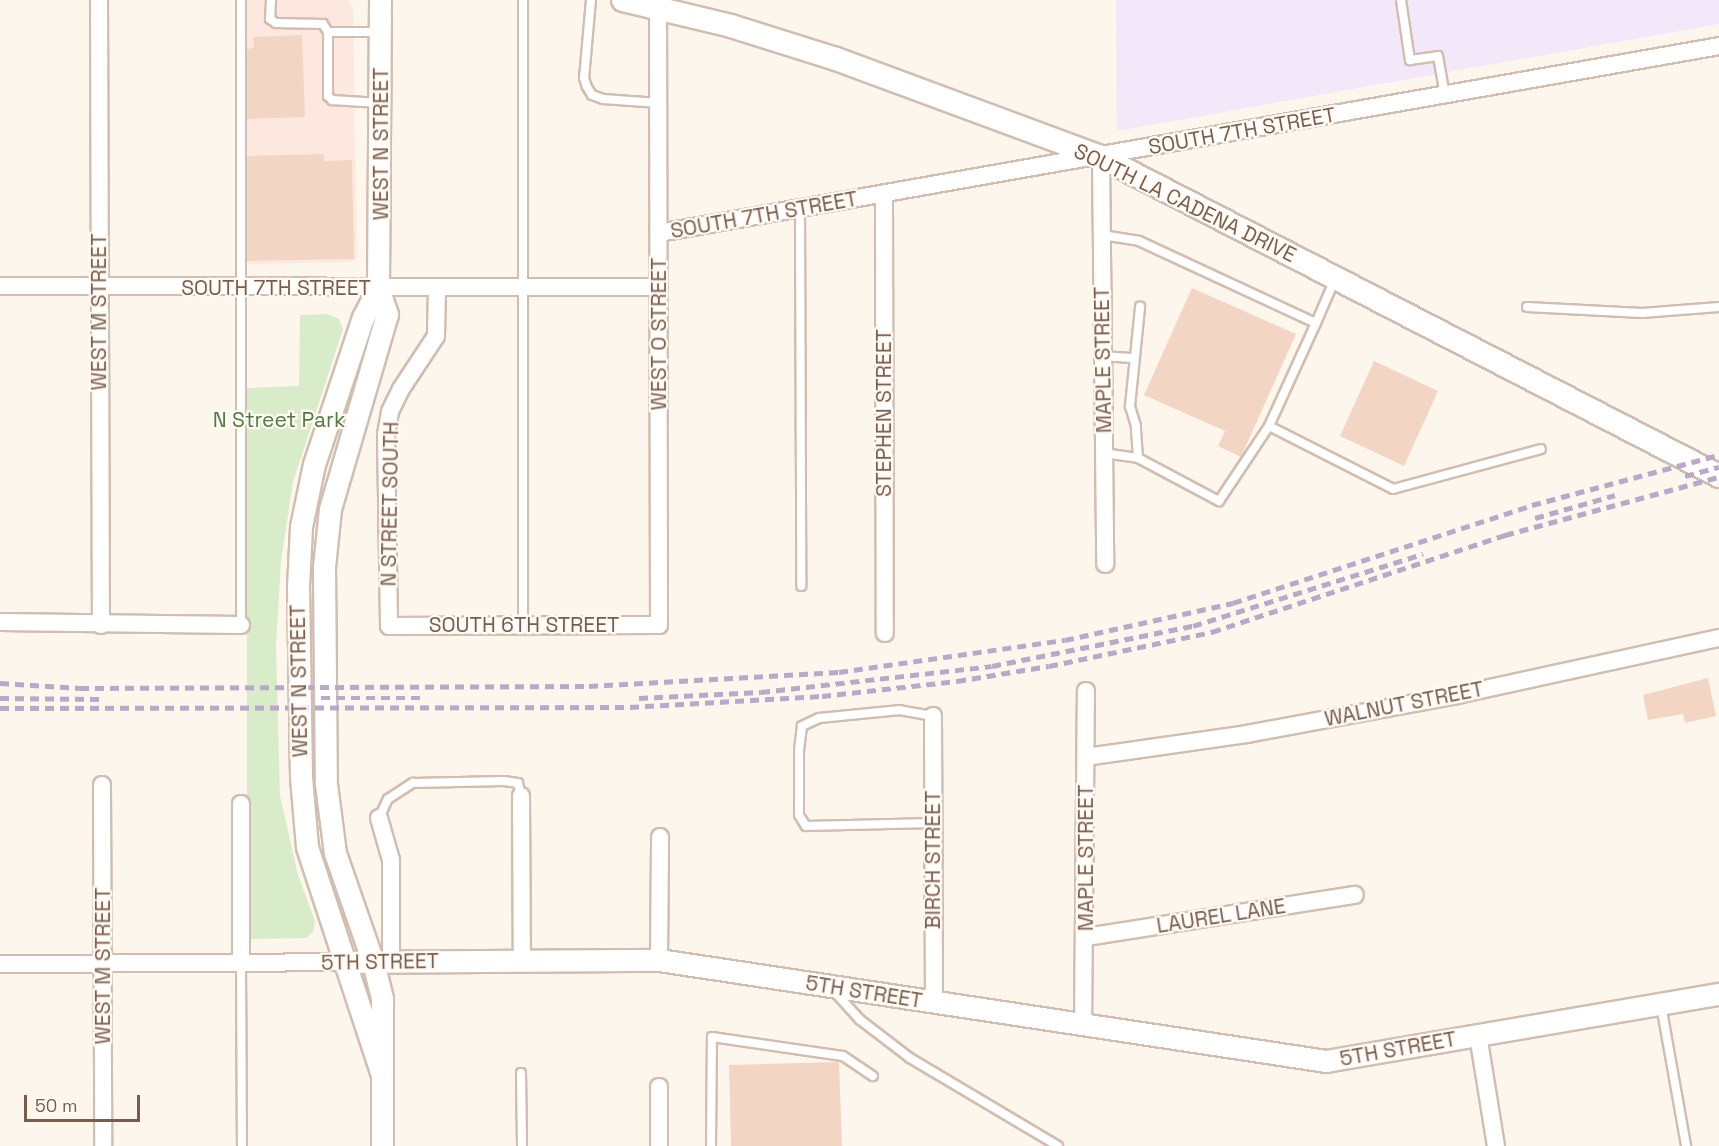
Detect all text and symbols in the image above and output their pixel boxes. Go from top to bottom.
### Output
street label: WEST N STREET [368,67,394,221]
street label: SOUTH 7TH STREET [1146,102,1338,160]
street label: SOUTH LA CADENA DRIVE [1070,138,1300,268]
street label: SOUTH 7TH STREET [668,186,860,244]
street label: WEST M STREET [86,233,112,391]
street label: WEST O STREET [646,257,672,411]
street label: SOUTH 7TH STREET [181,275,371,301]
street label: MAPLE STREET [1089,287,1117,433]
street label: STEPHEN STREET [871,329,897,497]
park label: N Street Park [213,407,345,433]
street label: N STREET SOUTH [376,421,404,587]
street label: WEST N STREET [285,604,313,758]
street label: SOUTH 6TH STREET [429,612,619,638]
street label: WALNUT STREET [1322,676,1486,732]
street label: MAPLE STREET [1073,785,1099,931]
street label: BIRCH STREET [920,791,946,929]
street label: WEST M STREET [90,887,116,1045]
street label: LAUREL LANE [1154,893,1288,939]
street label: 5TH STREET [321,948,439,976]
street label: 5TH STREET [804,970,924,1014]
street label: 5TH STREET [1338,1026,1458,1072]
scale bar [27,1083,142,1121]
text: 50 m [35,1094,77,1117]

